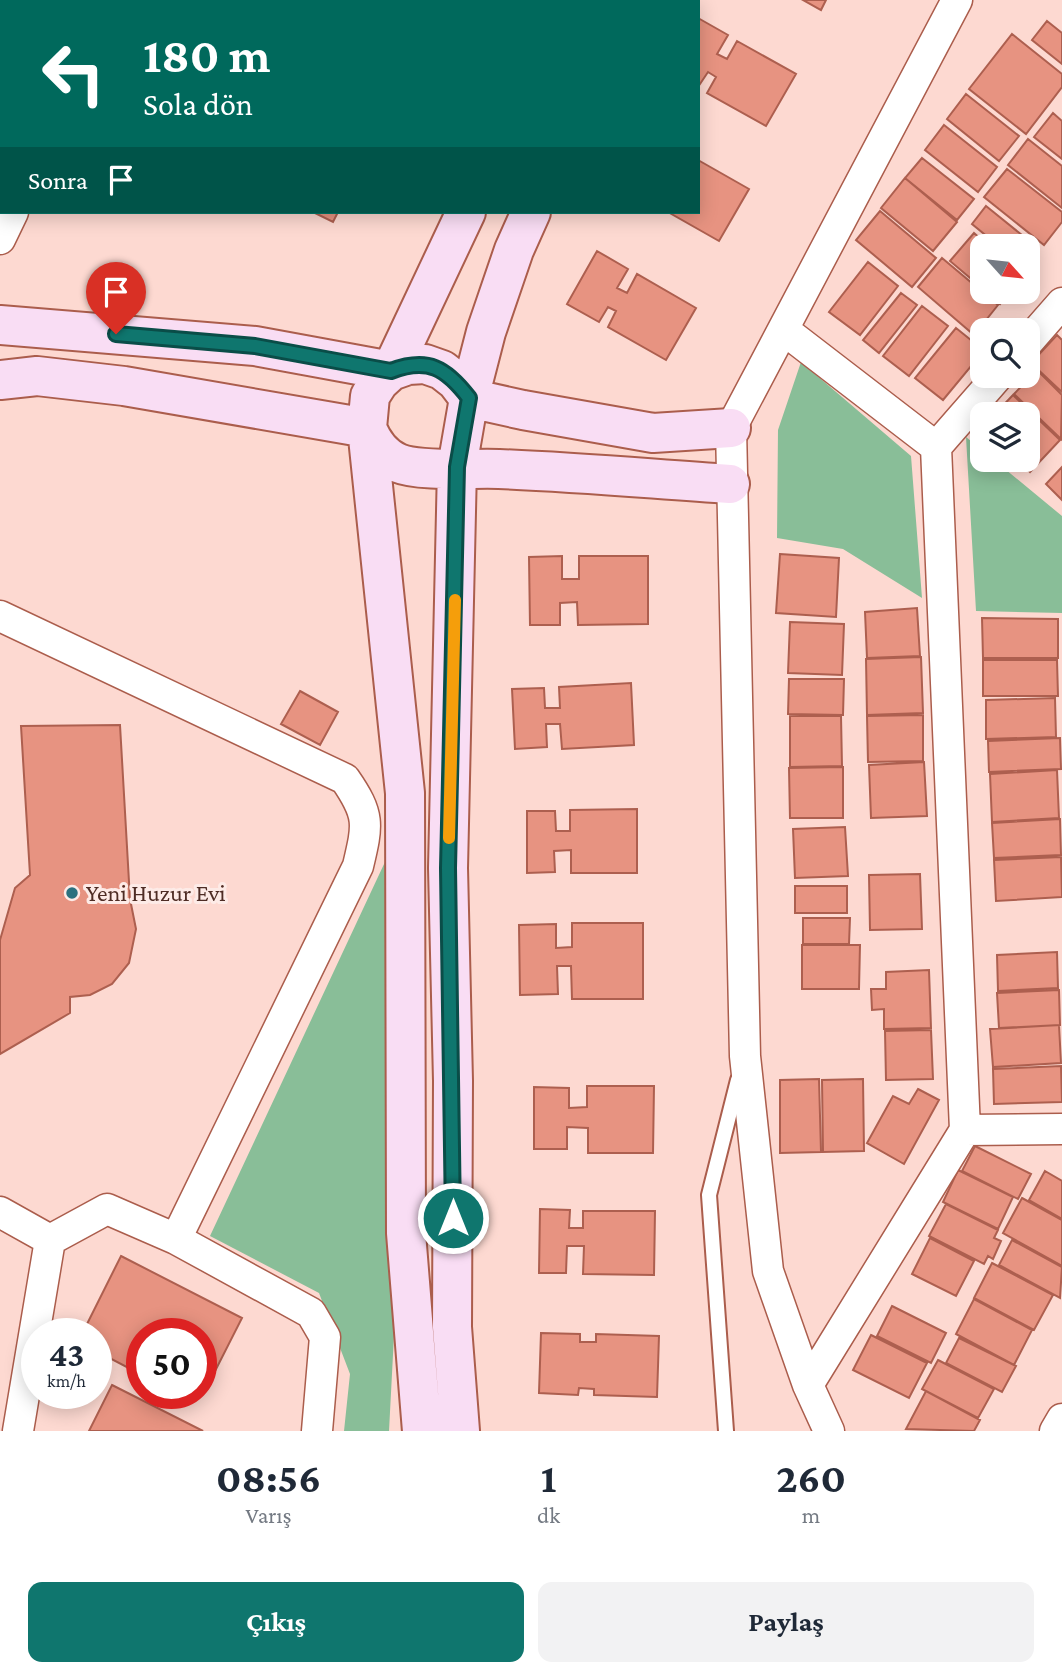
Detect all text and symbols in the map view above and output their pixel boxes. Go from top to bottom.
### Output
icon: left [28,28,119,119]
text: 180 m [143,28,271,83]
text: Sola dön [143,86,253,122]
icon: arrive [102,161,140,199]
text: Sonra [28,166,88,195]
north arrow [970,234,1040,304]
map controls [970,234,1040,472]
pin [86,262,146,334]
icon: arrive [97,273,135,311]
button: search [970,318,1040,388]
button: layers [970,402,1040,472]
place label: Yeni Huzur Evi [86,879,226,906]
marker: Yeni Huzur Evi [64,885,80,901]
position arrow [416,1181,490,1255]
speed limit sign: 50 [126,1318,217,1409]
text: 43 [49,1335,84,1374]
text: km/h [47,1371,86,1391]
text: 08:56 [216,1454,321,1501]
text: 1 [541,1454,557,1501]
text: 260 [776,1454,846,1501]
text: Varış [246,1502,292,1528]
text: dk [537,1502,560,1528]
text: m [802,1502,820,1528]
button: Çıkış [28,1582,524,1662]
button: Paylaş [538,1582,1034,1662]

